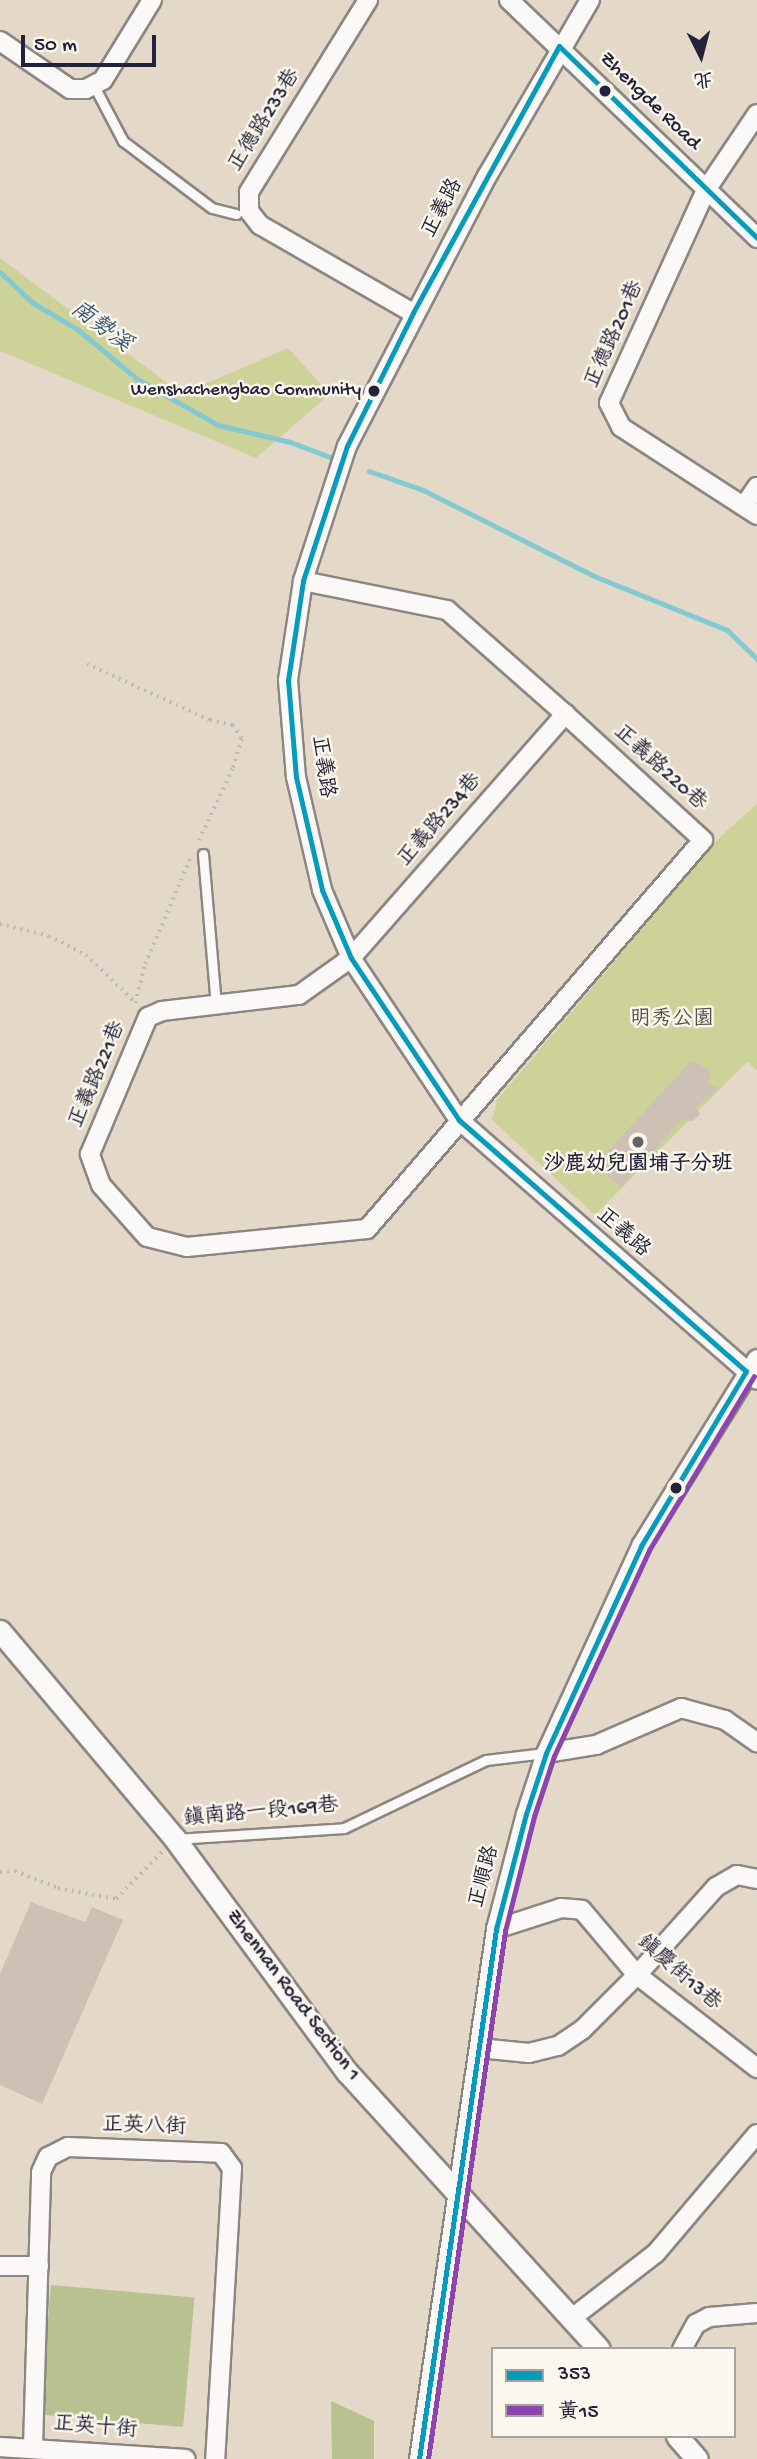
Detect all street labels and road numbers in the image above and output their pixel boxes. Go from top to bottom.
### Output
street label: Zhengde Road [593,47,705,157]
street label: 正德路233巷 [225,65,307,177]
street label: 正義路 [418,175,470,243]
street label: 正德路201巷 [581,277,651,393]
street label: 正義路220巷 [607,721,711,817]
street label: 正義路 [304,734,338,800]
street label: 正義路234巷 [394,769,488,873]
street label: 正義路221巷 [65,1018,133,1132]
street label: 正義路 [590,1204,654,1264]
street label: 鎮南路一段169巷 [182,1795,340,1833]
street label: 正順路 [466,1843,506,1911]
street label: Zhennan Road Section 1 [219,1905,365,2087]
street label: 鎮慶街13巷 [631,1931,725,2017]
street label: 正英八街 [102,2114,186,2142]
street label: 正英十街 [52,2413,138,2445]

